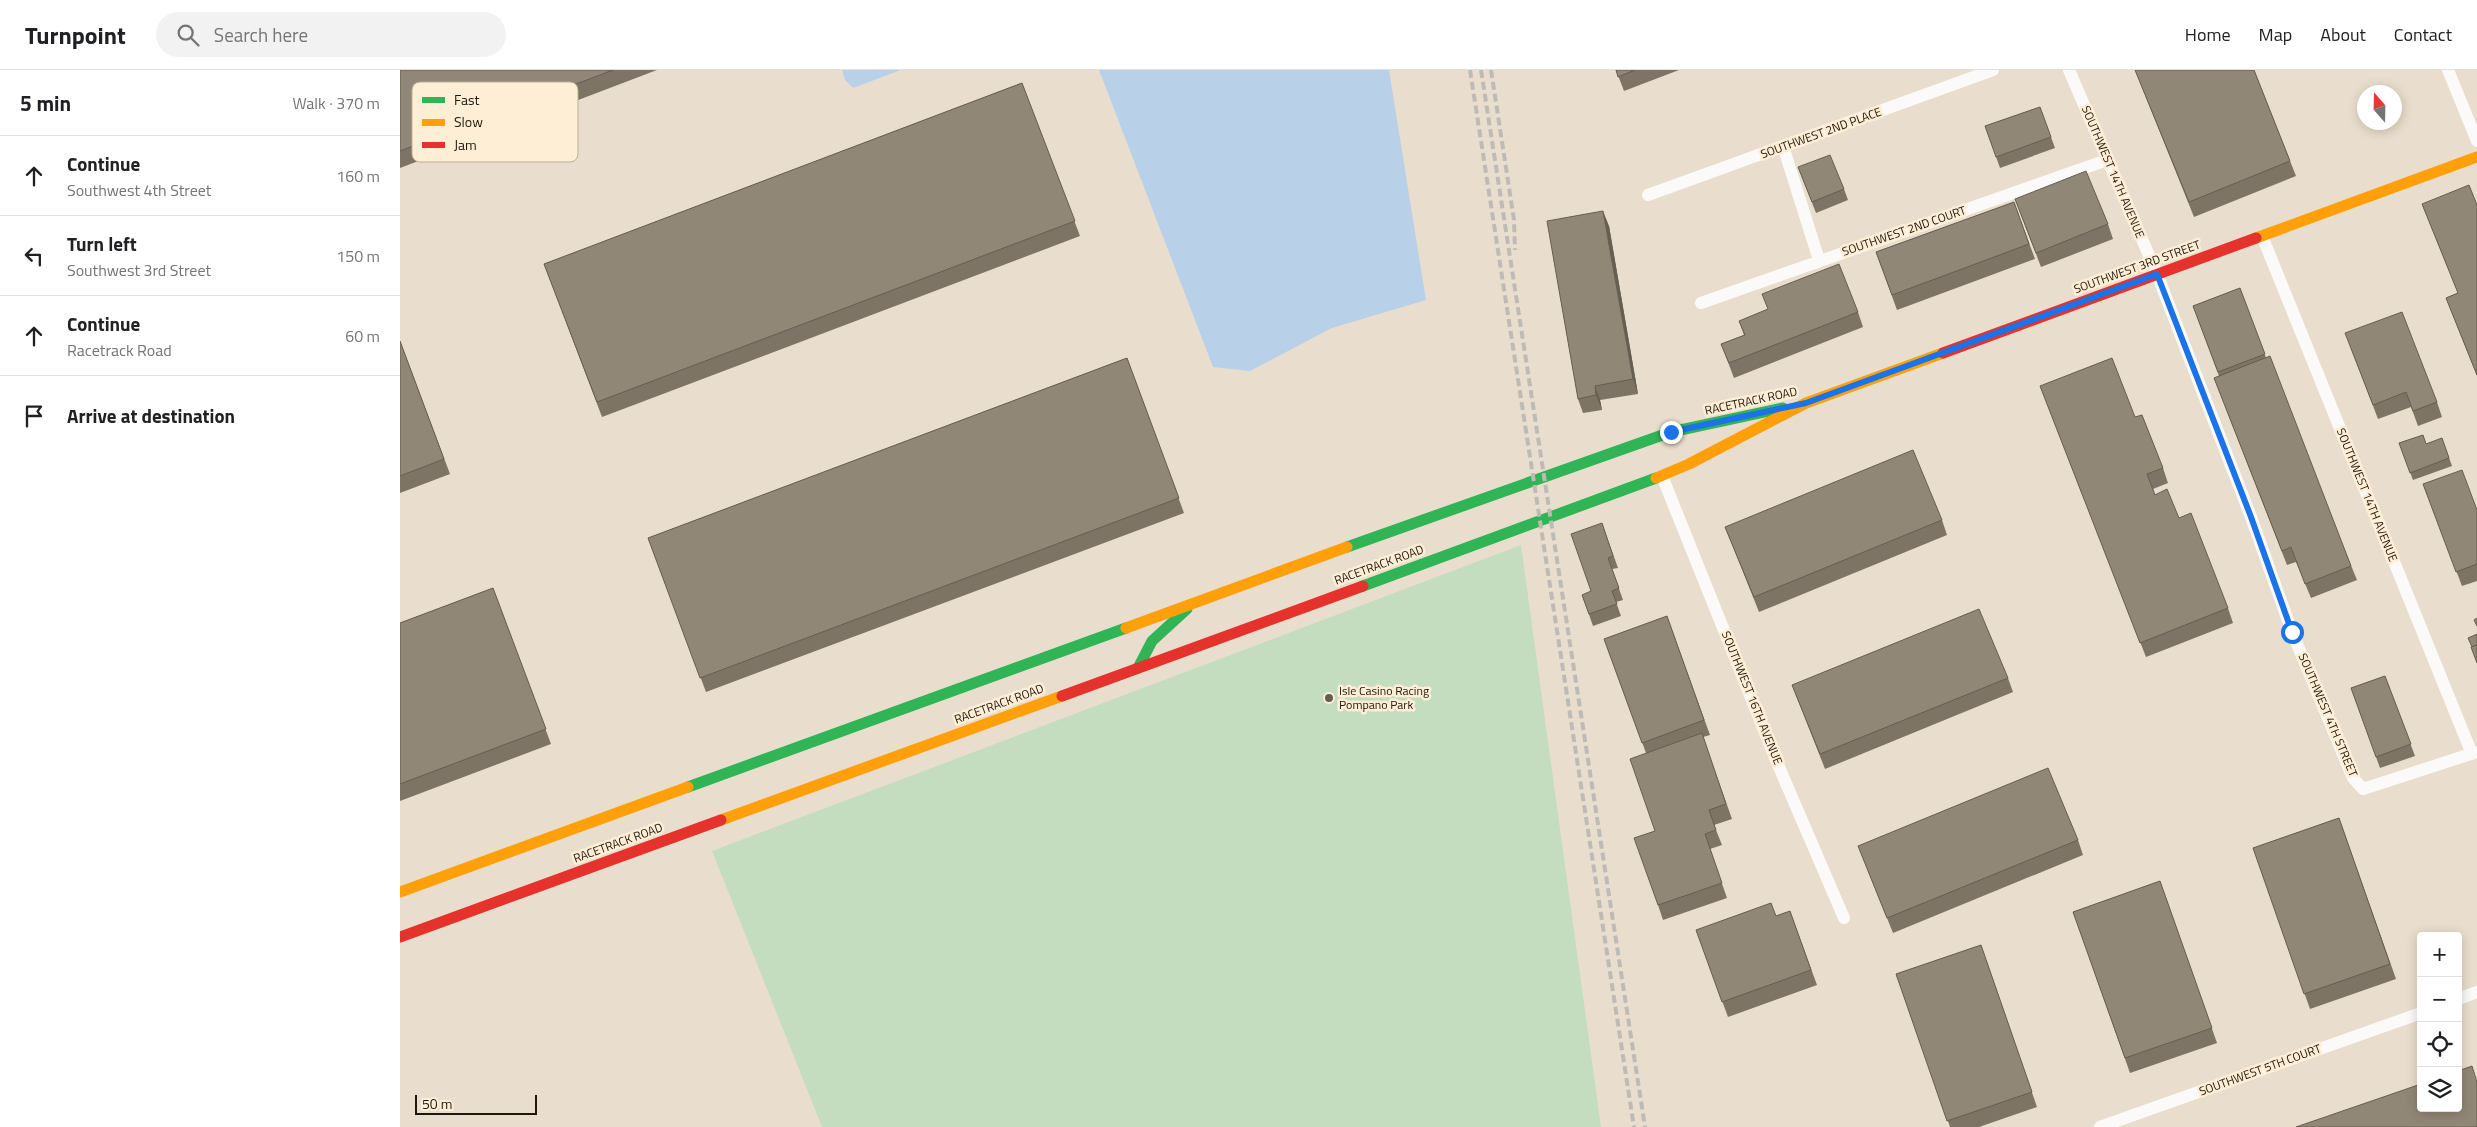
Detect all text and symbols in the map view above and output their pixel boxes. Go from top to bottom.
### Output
search box [156,12,506,57]
text: Turnpoint [25,17,126,53]
text: Search here [214,20,308,49]
icon: search [174,21,202,49]
text: Home [2185,21,2231,48]
text: Map [2259,21,2292,48]
text: About [2320,21,2366,48]
text: Contact [2394,21,2452,48]
legend [412,82,578,162]
north arrow [2357,85,2402,130]
text: 5 min [20,87,71,119]
text: Fast [454,89,479,110]
text: Walk · 370 m [292,91,380,115]
street label: SOUTHWEST 2ND PLACE [1758,102,1884,163]
street label: SOUTHWEST 14TH AVENUE [2077,102,2150,242]
text: Slow [454,111,483,132]
text: Jam [454,134,477,155]
text: Continue [67,149,140,178]
icon: ahead [20,162,48,190]
text: 160 m [336,164,380,188]
text: Southwest 4th Street [67,178,211,202]
street label: SOUTHWEST 2ND COURT [1839,200,1969,261]
text: Turn left [67,229,137,258]
street label: SOUTHWEST 3RD STREET [2071,235,2203,298]
icon: left [20,242,48,270]
text: 150 m [336,244,380,268]
text: Southwest 3rd Street [67,258,211,282]
text: Continue [67,309,140,338]
icon: ahead [20,322,48,350]
text: 60 m [345,324,380,348]
text: Racetrack Road [67,338,172,362]
street label: RACETRACK ROAD [1703,381,1799,420]
text: Arrive at destination [67,401,235,430]
icon: arrive [20,402,48,430]
route end [1660,421,1683,444]
street label: SOUTHWEST 14TH AVENUE [2332,425,2403,565]
street label: RACETRACK ROAD [1331,539,1427,590]
route start [2281,621,2304,644]
street label: SOUTHWEST 16TH AVENUE [1717,628,1788,768]
street label: SOUTHWEST 4TH STREET [2294,650,2363,780]
street label: RACETRACK ROAD [951,678,1047,729]
place label: Isle Casino Racing Pompano Park [1339,681,1429,714]
marker: Isle Casino Racing Pompano Park [1323,692,1335,704]
street label: RACETRACK ROAD [570,817,666,868]
map controls [2417,932,2462,1112]
button: + [2417,932,2462,977]
button: − [2417,977,2462,1022]
button: locate [2417,1022,2462,1067]
street label: SOUTHWEST 5TH COURT [2196,1038,2324,1100]
button: layers [2417,1067,2462,1112]
scale bar [415,1092,538,1115]
text: 50 m [422,1093,452,1114]

